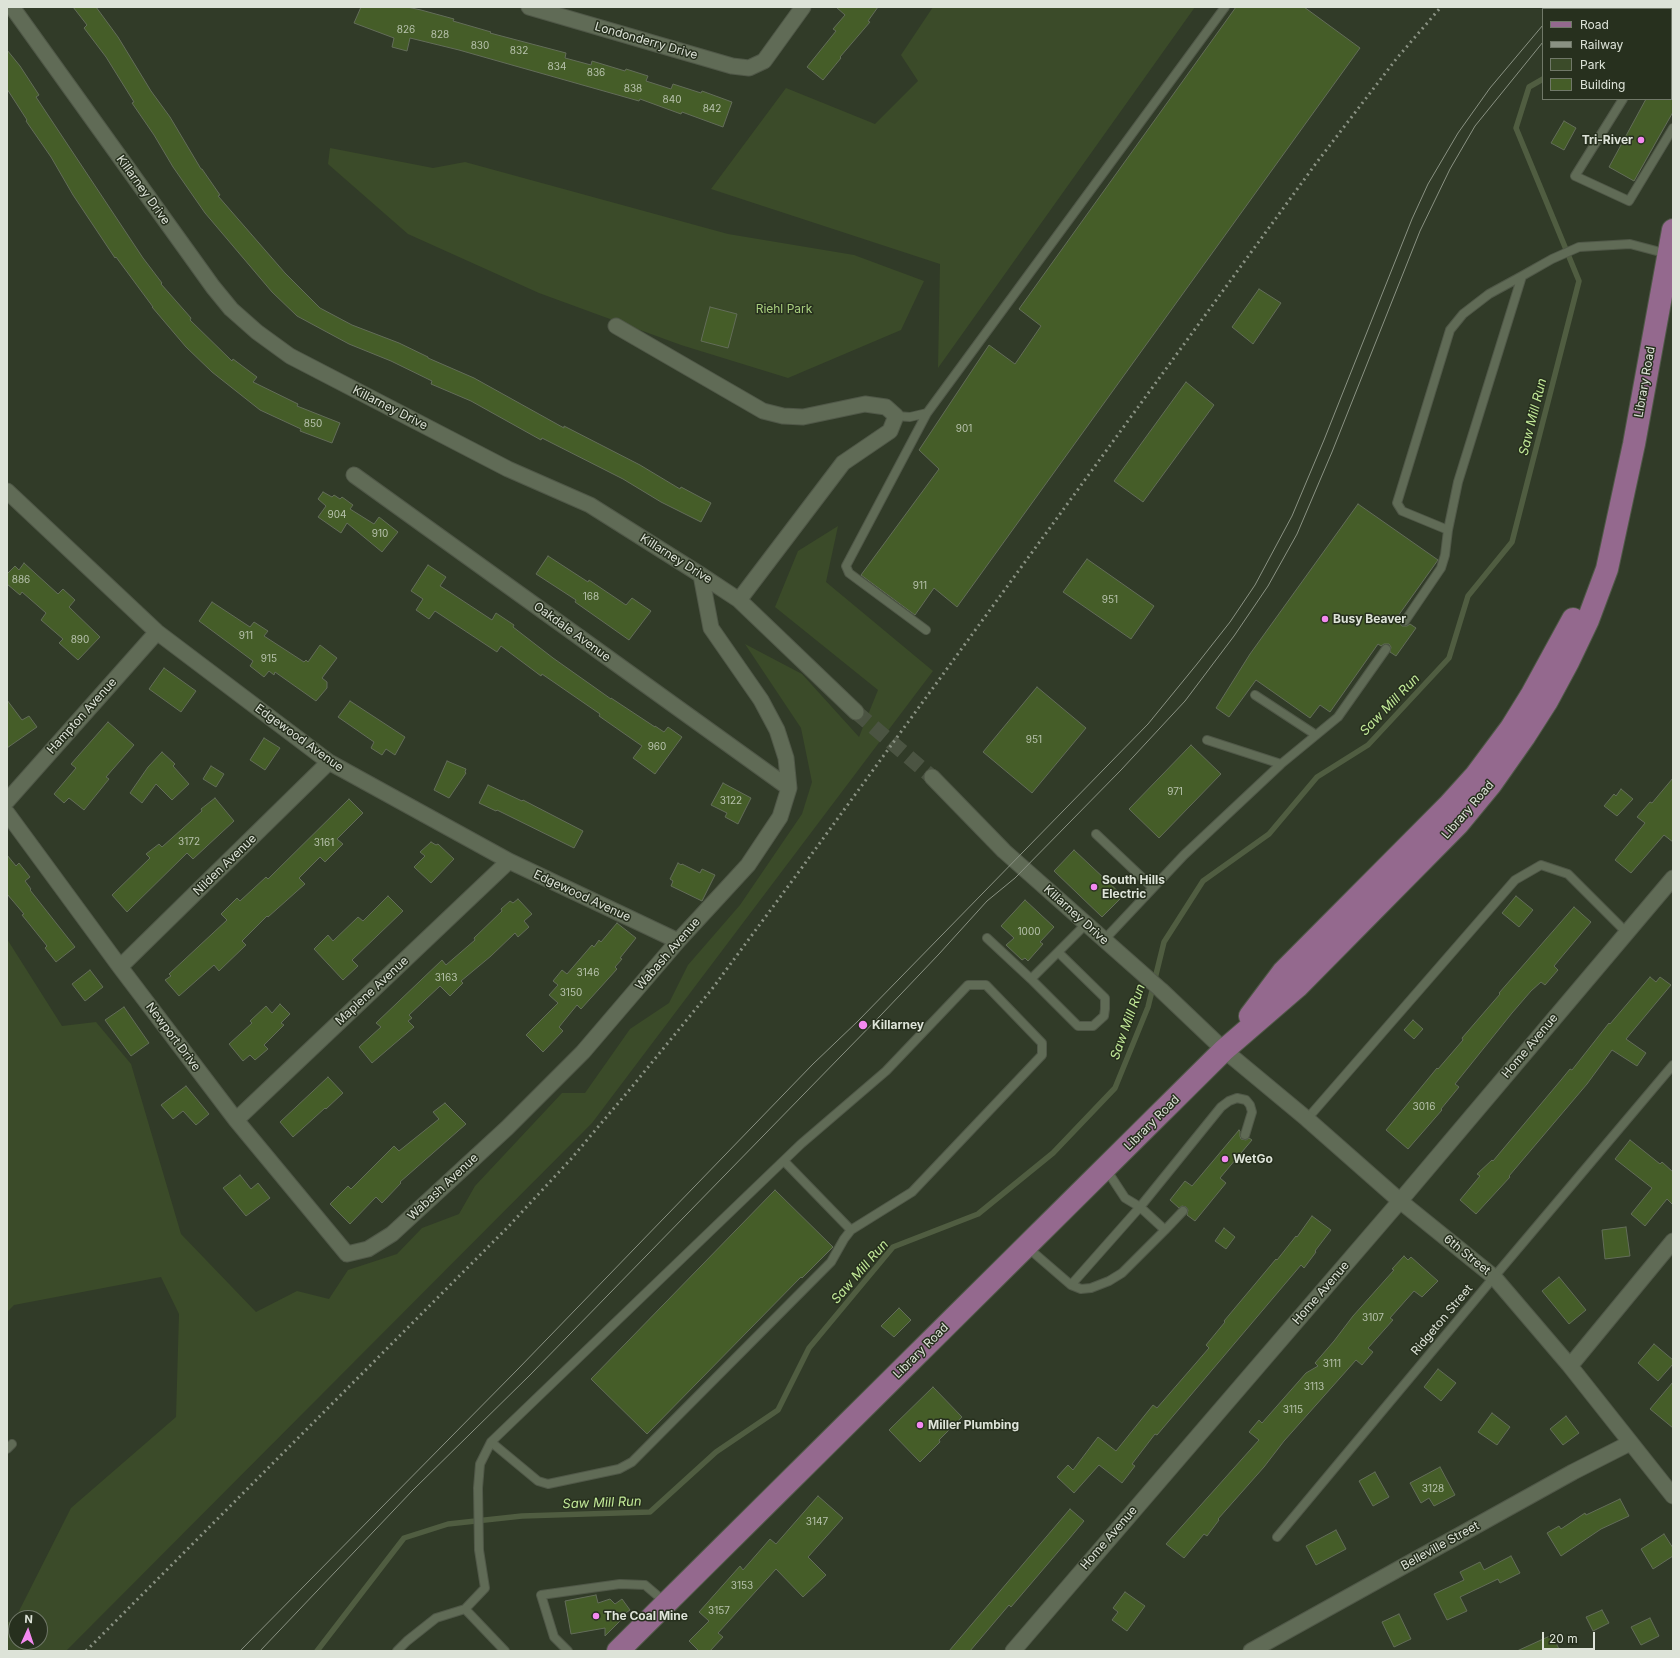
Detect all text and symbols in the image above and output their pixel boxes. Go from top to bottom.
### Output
legend [1542,8,1672,100]
text: Road [1580,17,1609,32]
street label: Londonderry Drive [593,19,699,63]
house number: 826 [397,24,415,36]
house number: 828 [431,29,449,41]
text: Railway [1580,37,1623,52]
house number: 830 [471,40,489,52]
house number: 832 [510,45,528,57]
text: Park [1580,57,1606,72]
house number: 834 [548,61,566,73]
house number: 836 [587,67,605,79]
text: Building [1580,77,1625,92]
house number: 838 [624,83,642,95]
house number: 840 [663,94,681,106]
house number: 842 [703,103,721,115]
place label: Tri-River [1582,133,1633,147]
marker: Tri-River [1636,135,1646,145]
street label: Killarney Drive [113,153,173,227]
park label: Riehl Park [756,302,812,316]
street label: Library Road [1632,345,1658,419]
water label: Saw Mill Run [1516,377,1550,457]
street label: Killarney Drive [350,383,430,433]
house number: 850 [304,418,322,430]
house number: 901 [956,423,972,435]
house number: 904 [328,509,346,521]
house number: 910 [372,528,388,540]
street label: Killarney Drive [637,531,715,587]
house number: 886 [12,574,30,586]
house number: 911 [913,580,927,592]
house number: 168 [583,591,599,603]
house number: 951 [1102,594,1118,606]
street label: Oakdale Avenue [531,599,613,665]
place label: Busy Beaver [1333,612,1406,626]
marker: Busy Beaver [1320,614,1330,624]
house number: 911 [239,630,253,642]
house number: 890 [71,634,89,646]
house number: 915 [261,653,277,665]
water label: Saw Mill Run [1357,671,1423,739]
street label: Hampton Avenue [44,675,120,757]
street label: Edgewood Avenue [252,701,346,775]
house number: 951 [1026,734,1042,746]
house number: 960 [648,741,666,753]
street label: Library Road [1439,778,1497,842]
house number: 971 [1167,786,1183,798]
house number: 3122 [720,795,742,807]
street label: Nilden Avenue [191,831,259,899]
house number: 3172 [178,836,200,848]
house number: 3161 [314,837,334,849]
street label: Edgewood Avenue [531,867,633,925]
place label: South Hills Electric [1102,873,1165,901]
street label: Killarney Drive [1041,882,1111,948]
marker: South Hills Electric [1089,882,1099,892]
street label: Wabash Avenue [633,915,703,993]
house number: 1000 [1018,926,1040,938]
street label: Maplene Avenue [333,954,411,1028]
house number: 3146 [577,967,599,979]
house number: 3163 [435,972,457,984]
water label: Saw Mill Run [1107,982,1149,1062]
house number: 3150 [560,987,582,999]
street label: Newport Drive [143,1000,203,1074]
street label: Home Avenue [1499,1011,1561,1081]
place label: Killarney [872,1018,924,1032]
marker: Killarney [857,1019,869,1031]
street label: Library Road [1121,1092,1183,1154]
house number: 3016 [1413,1101,1435,1113]
street label: Wabash Avenue [405,1151,481,1223]
place label: WetGo [1233,1152,1273,1166]
marker: WetGo [1220,1154,1230,1164]
street label: 6th Street [1441,1232,1493,1278]
water label: Saw Mill Run [828,1237,892,1307]
street label: Home Avenue [1290,1258,1352,1328]
street label: Ridgeton Street [1408,1282,1476,1358]
house number: 3107 [1362,1312,1384,1324]
street label: Library Road [890,1320,952,1382]
house number: 3111 [1323,1358,1341,1370]
house number: 3113 [1304,1381,1324,1393]
house number: 3115 [1283,1404,1303,1416]
place label: Miller Plumbing [928,1418,1019,1432]
marker: Miller Plumbing [915,1420,925,1430]
house number: 3128 [1422,1483,1444,1495]
water label: Saw Mill Run [562,1494,642,1512]
street label: Home Avenue [1078,1503,1140,1573]
house number: 3147 [806,1516,828,1528]
street label: Belleville Street [1398,1519,1482,1573]
house number: 3153 [731,1580,753,1592]
house number: 3157 [708,1605,730,1617]
place label: The Coal Mine [604,1609,688,1623]
north arrow [8,1610,48,1650]
marker: The Coal Mine [591,1611,601,1621]
text: N [24,1612,33,1626]
scale bar [1544,1624,1597,1650]
text: 20 m [1549,1631,1578,1646]

